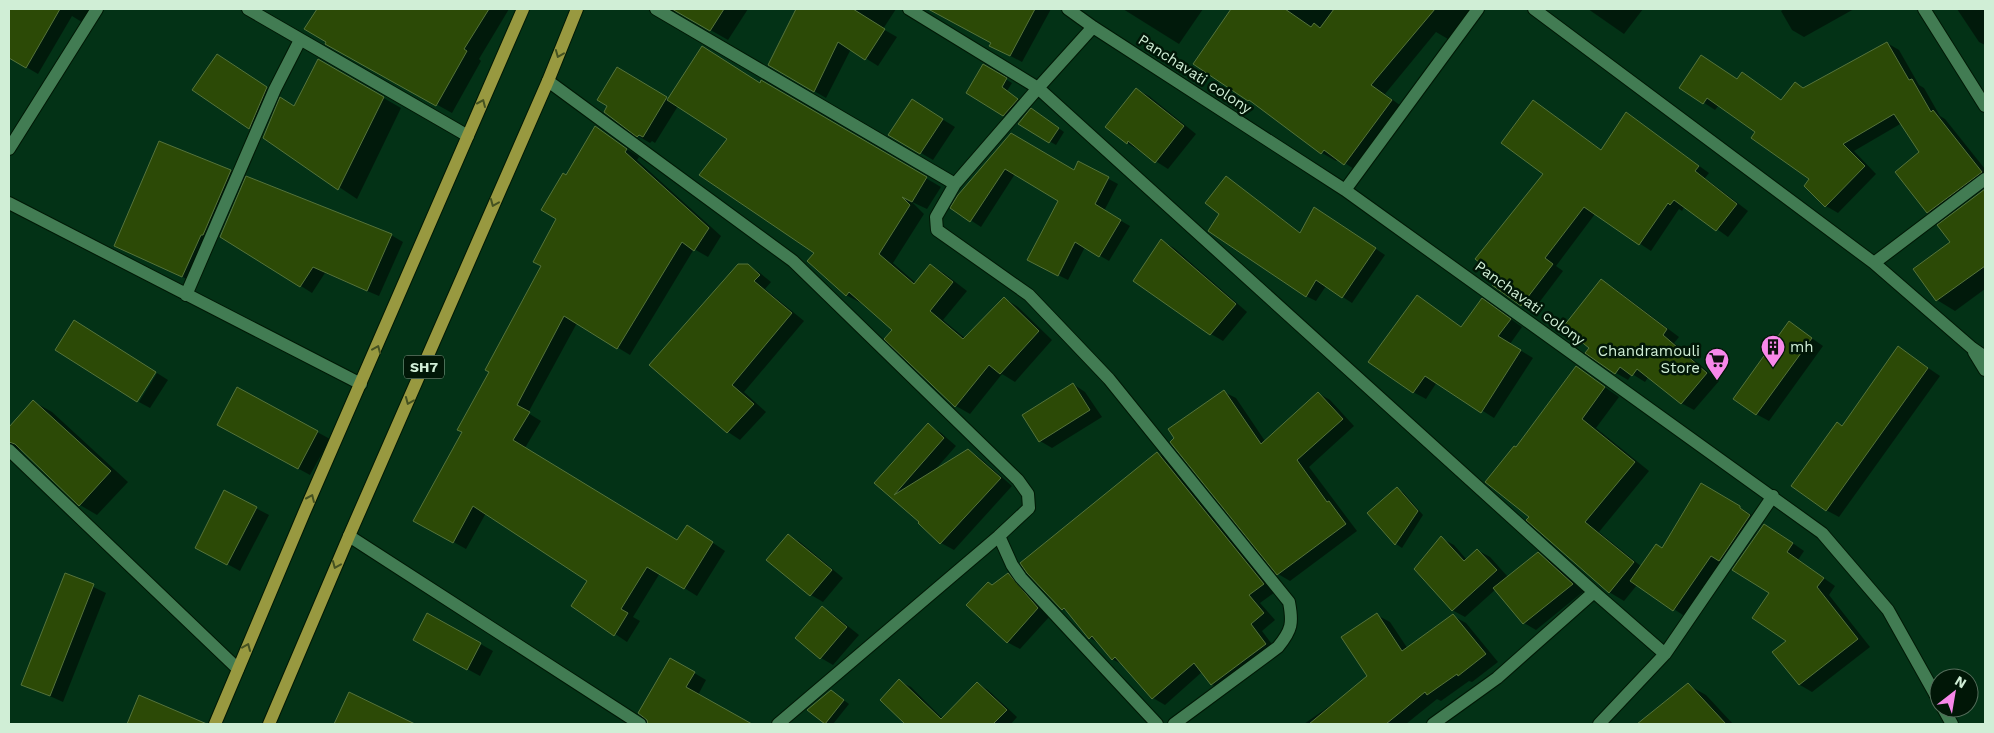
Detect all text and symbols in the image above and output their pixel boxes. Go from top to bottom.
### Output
street label: Panchavati colony [1135,31,1255,118]
one-way arrow [555,49,565,58]
one-way arrow [476,99,487,108]
one-way arrow [490,198,501,207]
street label: Panchavati colony [1471,257,1589,349]
building icon: mh [1760,334,1786,368]
place label: mh [1790,338,1814,356]
place label: Chandramouli Store [1598,342,1700,377]
one-way arrow [370,345,381,354]
supermarket icon: Chandramouli Store [1704,347,1730,381]
road number: SH7 [404,356,444,378]
one-way arrow [405,396,416,405]
one-way arrow [305,494,316,503]
one-way arrow [332,560,343,569]
one-way arrow [241,643,251,652]
north arrow [1929,668,1979,718]
text: N [1952,672,1969,691]

